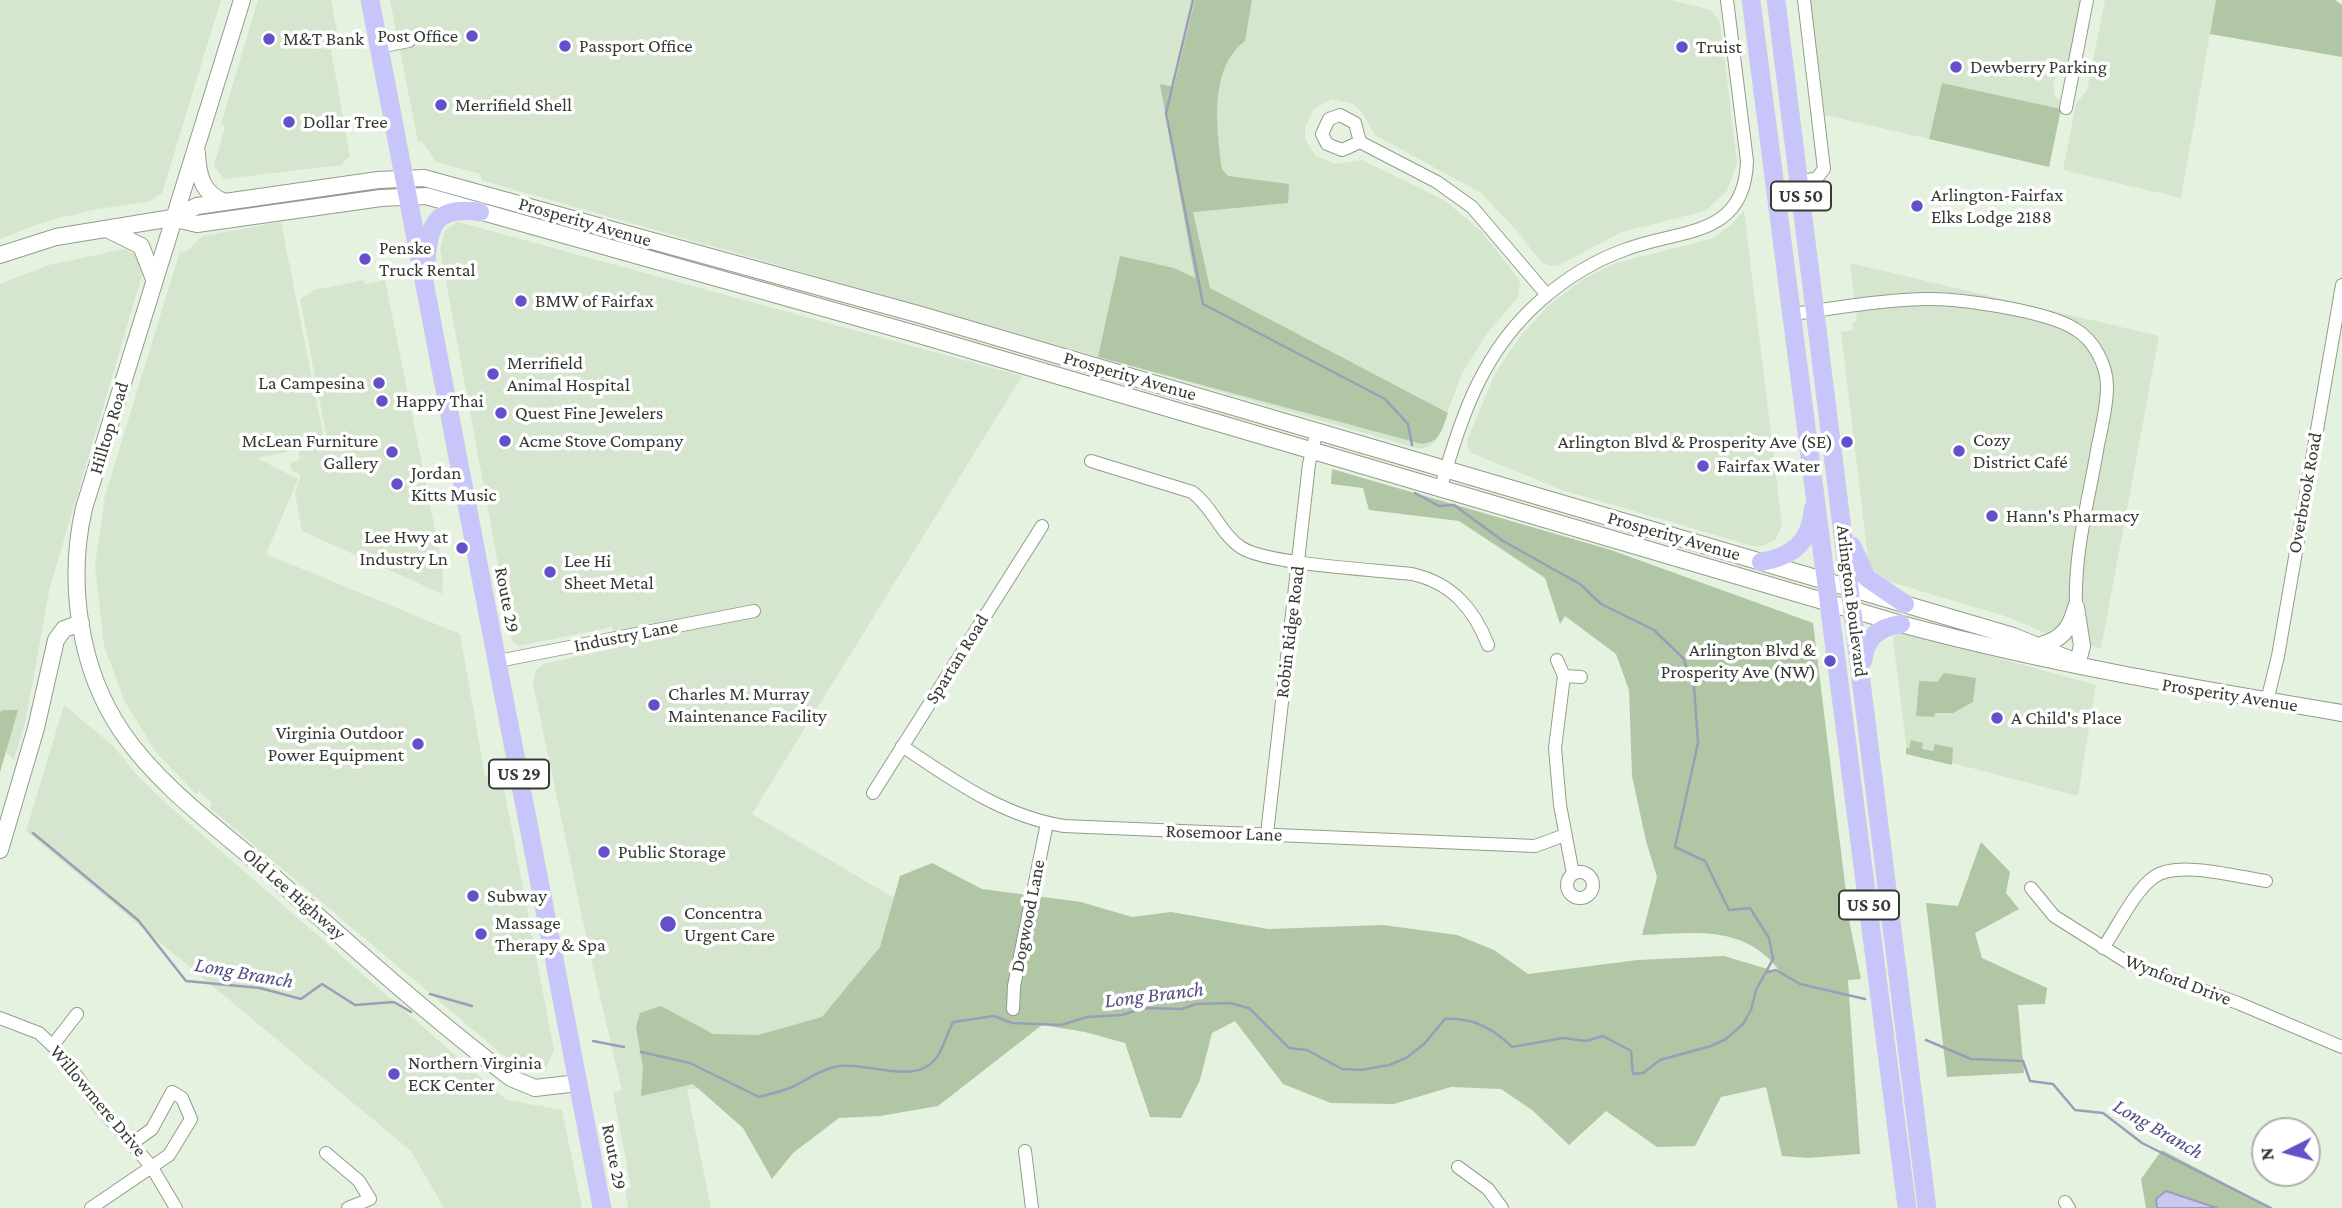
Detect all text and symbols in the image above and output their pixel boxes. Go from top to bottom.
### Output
place label: Post Office [377,25,458,47]
place label: M&T Bank [283,28,364,50]
marker: Post Office [464,28,480,44]
marker: M&T Bank [261,31,277,47]
place label: Passport Office [579,35,693,57]
place label: Truist [1696,36,1742,58]
marker: Passport Office [557,38,573,54]
marker: Truist [1674,39,1690,55]
place label: Dewberry Parking [1970,56,2107,78]
marker: Dewberry Parking [1948,59,1964,75]
place label: Merrifield Shell [455,94,572,116]
marker: Merrifield Shell [433,97,449,113]
place label: Dollar Tree [303,111,388,133]
marker: Dollar Tree [281,114,297,130]
road number: US 50 [1771,182,1831,210]
place label: Arlington-Fairfax Elks Lodge 2188 [1931,184,2063,228]
street label: Prosperity Avenue [516,192,654,252]
marker: Arlington-Fairfax Elks Lodge 2188 [1909,198,1925,214]
place label: Penske Truck Rental [379,237,475,281]
marker: Penske Truck Rental [357,251,373,267]
place label: BMW of Fairfax [535,290,654,312]
marker: BMW of Fairfax [513,293,529,309]
street label: Prosperity Avenue [1061,346,1199,406]
place label: Merrifield Animal Hospital [507,352,630,396]
marker: Merrifield Animal Hospital [485,366,501,382]
place label: La Campesina [258,372,365,394]
marker: La Campesina [371,375,387,391]
street label: Hilltop Road [84,379,134,477]
place label: Happy Thai [396,390,484,412]
marker: Happy Thai [374,393,390,409]
place label: Quest Fine Jewelers [515,402,663,424]
marker: Quest Fine Jewelers [493,405,509,421]
place label: Cozy District Café [1973,429,2068,473]
place label: McLean Furniture Gallery [242,430,378,474]
place label: Acme Stove Company [519,430,683,452]
place label: Arlington Blvd & Prosperity Ave (SE) [1558,431,1833,453]
street label: Overbrook Road [2283,431,2327,555]
marker: Acme Stove Company [497,433,513,449]
marker: Arlington Blvd & Prosperity Ave (SE) [1839,434,1855,450]
marker: Cozy District Café [1951,443,1967,459]
marker: McLean Furniture Gallery [384,444,400,460]
place label: Fairfax Water [1717,455,1820,477]
marker: Fairfax Water [1695,458,1711,474]
place label: Jordan Kitts Music [411,462,496,506]
marker: Jordan Kitts Music [389,476,405,492]
place label: Hann's Pharmacy [2006,505,2139,527]
street label: Prosperity Avenue [1605,506,1743,566]
marker: Hann's Pharmacy [1984,508,2000,524]
street label: Arlington Boulevard [1831,524,1873,678]
place label: Lee Hwy at Industry Ln [359,526,448,570]
marker: Lee Hwy at Industry Ln [454,540,470,556]
place label: Lee Hi Sheet Metal [564,550,654,594]
marker: Lee Hi Sheet Metal [542,564,558,580]
street label: Robin Ridge Road [1271,564,1309,700]
street label: Route 29 [489,565,525,635]
street label: Spartan Road [920,610,994,708]
street label: Industry Lane [572,615,680,657]
place label: Arlington Blvd & Prosperity Ave (NW) [1661,639,1816,683]
marker: Arlington Blvd & Prosperity Ave (NW) [1822,653,1838,669]
street label: Prosperity Avenue [2160,673,2300,717]
place label: Charles M. Murray Maintenance Facility [668,683,827,727]
marker: Charles M. Murray Maintenance Facility [646,697,662,713]
place label: A Child's Place [2011,707,2122,729]
marker: A Child's Place [1989,710,2005,726]
place label: Virginia Outdoor Power Equipment [268,722,404,766]
marker: Virginia Outdoor Power Equipment [410,736,426,752]
road number: US 29 [489,760,549,788]
street label: Rosemoor Lane [1165,820,1283,846]
place label: Public Storage [618,841,726,863]
street label: Old Lee Highway [238,843,350,945]
marker: Public Storage [596,844,612,860]
street label: Dogwood Lane [1006,858,1050,974]
place label: Subway [487,885,547,907]
marker: Subway [465,888,481,904]
road number: US 50 [1839,890,1899,920]
place label: Concentra Urgent Care [684,902,775,946]
place label: Massage Therapy & Spa [495,912,606,956]
marker: Concentra Urgent Care [658,914,678,934]
marker: Massage Therapy & Spa [473,926,489,942]
street label: Wynford Drive [2121,949,2235,1011]
water label: Long Branch [193,952,295,994]
water label: Long Branch [1103,976,1205,1014]
street label: Willowmere Drive [45,1041,151,1161]
place label: Northern Virginia ECK Center [408,1052,542,1096]
marker: Northern Virginia ECK Center [386,1066,402,1082]
water label: Long Branch [2109,1093,2207,1165]
north arrow [2251,1117,2321,1187]
street label: Route 29 [596,1122,632,1192]
text: N [2255,1147,2278,1162]

